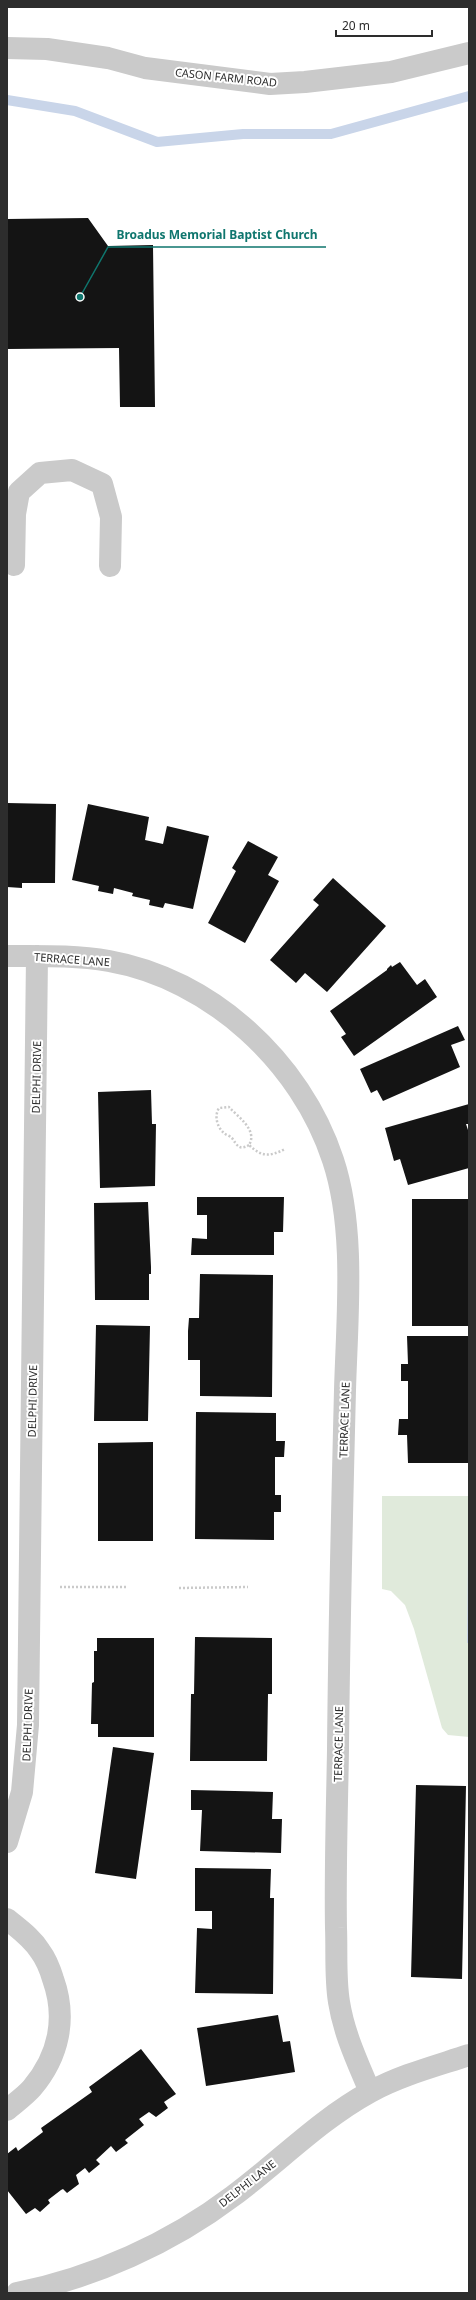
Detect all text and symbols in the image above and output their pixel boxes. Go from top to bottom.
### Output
scale bar [336,12,432,38]
text: 20 m [342,17,370,34]
street label: CASON FARM ROAD [174,64,278,90]
callout: Broadus Memorial Baptist Church [108,223,326,247]
text: Broadus Memorial Baptist Church [116,226,318,243]
street label: TERRACE LANE [34,949,110,969]
street label: DELPHI DRIVE [28,1041,44,1113]
street label: DELPHI DRIVE [24,1365,40,1437]
street label: TERRACE LANE [335,1382,353,1458]
street label: DELPHI DRIVE [18,1688,36,1762]
street label: TERRACE LANE [330,1706,346,1782]
street label: DELPHI LANE [215,2156,279,2210]

